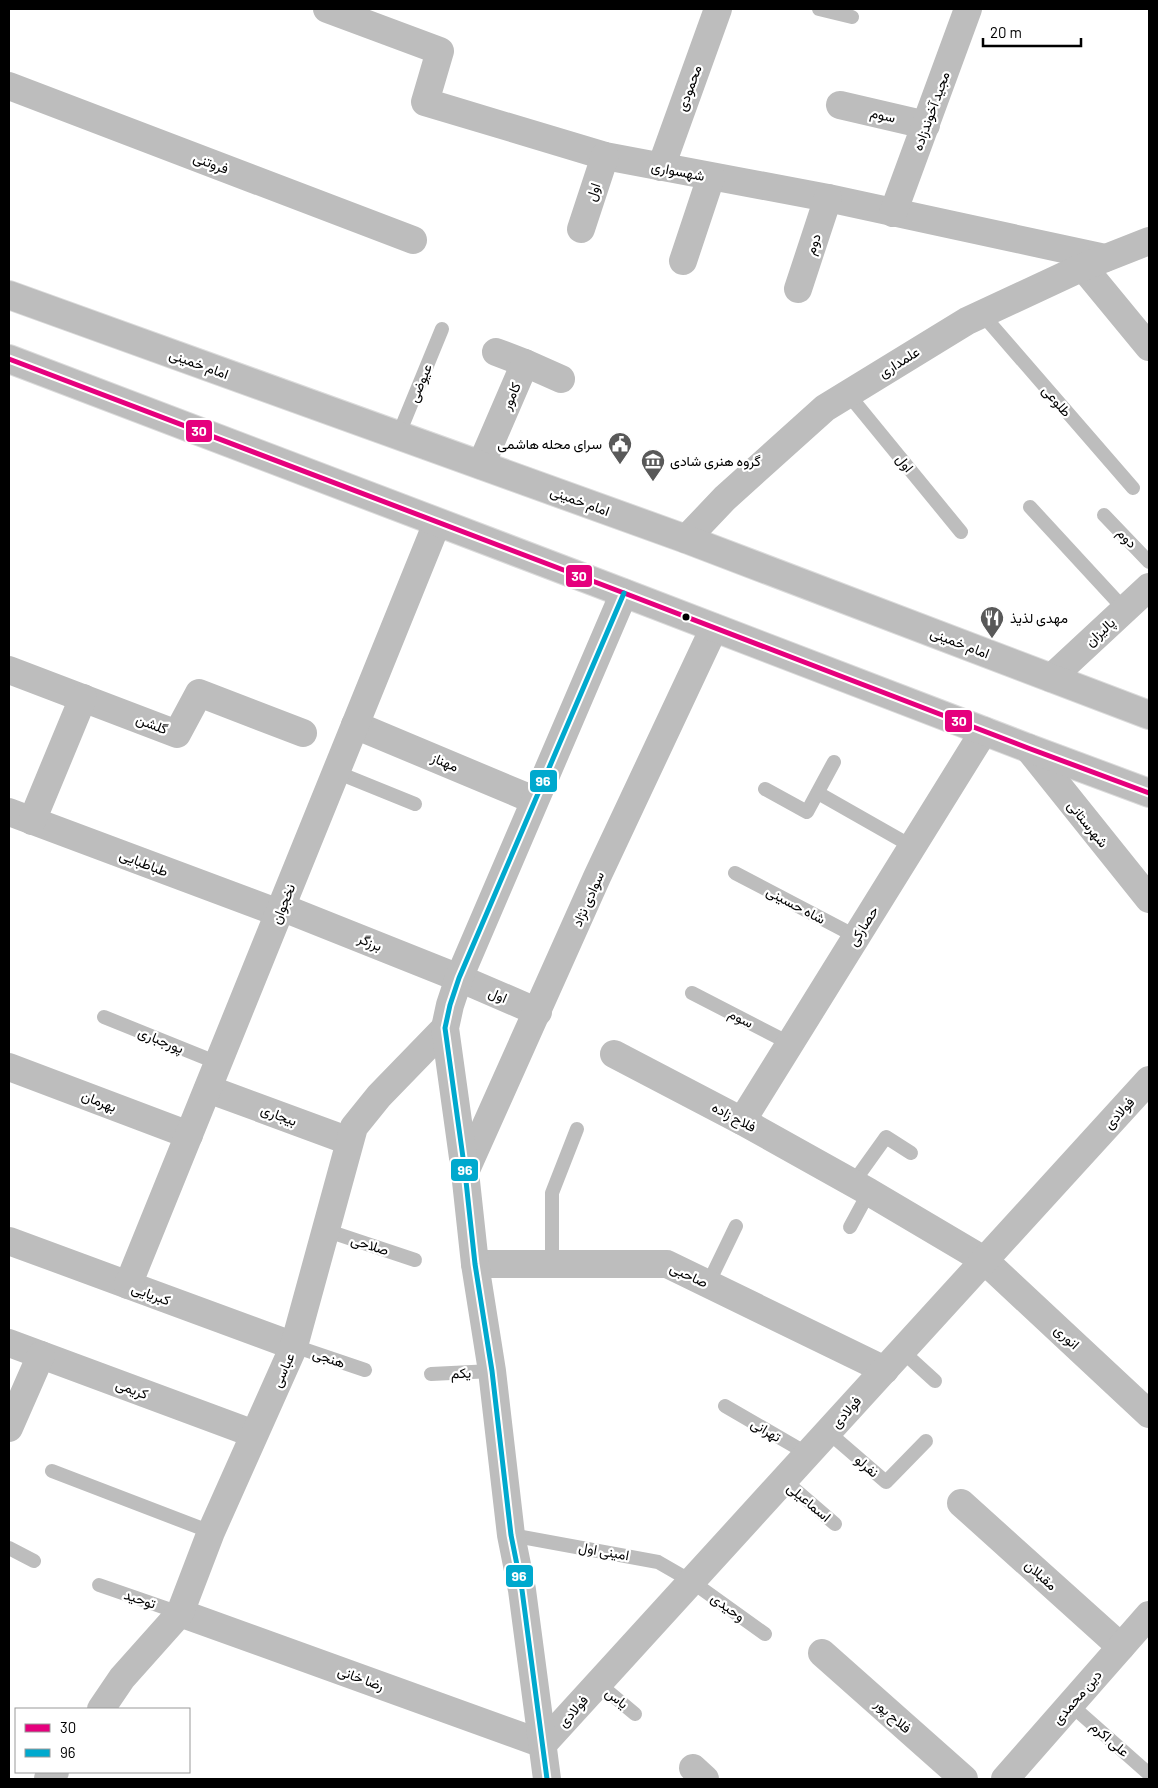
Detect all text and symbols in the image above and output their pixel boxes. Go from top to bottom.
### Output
scale bar [983,15,1080,47]
text: 20 m [990,23,1022,41]
street label: محمودی [672,62,706,114]
street label: مجید آخوندزاده [908,69,954,153]
street label: سوم [869,103,897,127]
street label: فروتنی [191,148,231,178]
street label: شهسواری [650,157,706,185]
street label: اول [582,180,605,204]
street label: دوم [801,231,825,257]
street label: علمداری [875,342,923,382]
street label: امام خمینی [167,345,231,383]
street label: عیوضی [404,361,436,405]
street label: کامور [497,379,525,413]
street label: طلوعی [1038,381,1076,421]
line badge: 30 [185,419,213,443]
text: 30 [191,422,207,439]
public building icon: سرای محله هاشمی [607,431,633,465]
place label: سرای محله هاشمی [497,435,602,453]
museum icon: گروه هنری شادی [640,448,666,482]
street label: اول [891,450,918,476]
place label: گروه هنری شادی [670,452,761,470]
street label: امام خمینی [548,482,612,520]
street label: دوم [1113,524,1141,552]
line badge: 30 [565,564,593,588]
text: 30 [571,567,587,584]
restaurant icon: مهدی لذیذ [979,605,1005,639]
place label: مهدی لذیذ [1010,609,1068,627]
unlabelled marker [681,612,691,622]
street label: پالیزان [1081,614,1120,651]
street label: امام خمینی [928,624,992,662]
line badge: 30 [944,709,973,733]
street label: گلشن [134,710,170,738]
text: 30 [951,712,967,729]
street label: مهناز [428,748,461,776]
line badge: 96 [529,769,558,793]
text: 96 [536,772,551,789]
street label: شهرستانی [1064,797,1112,851]
street label: طباطبایی [117,846,171,880]
street label: سوادی نژاد [568,869,608,929]
street label: نخجوان [267,881,299,927]
street label: شاه حسینی [763,882,829,928]
street label: حصارکی [844,903,882,949]
street label: برزگر [354,929,385,955]
street label: اول [486,983,510,1008]
street label: سوم [726,1004,756,1032]
street label: پورجباری [135,1023,186,1058]
street label: بهرمان [79,1086,119,1116]
street label: فولادی [1100,1093,1138,1133]
street label: فلاح زاده [708,1098,759,1138]
street label: بیجاری [258,1100,300,1130]
line badge: 96 [450,1158,479,1182]
text: 96 [458,1161,473,1178]
street label: صلاحی [349,1230,391,1260]
street label: صاحبی [667,1258,711,1292]
street label: کبریایی [129,1279,173,1309]
street label: انوری [1051,1321,1083,1353]
street label: هنجی [310,1344,348,1372]
street label: عباسی [267,1350,299,1390]
street label: یکم [450,1363,472,1383]
street label: کریمی [113,1375,151,1403]
street label: فولادی [827,1392,865,1432]
street label: تهرانی [748,1414,784,1446]
street label: نفرلو [851,1451,883,1481]
street label: اسماعیلی [783,1478,835,1526]
street label: امینی اول [577,1538,631,1565]
street label: مقبلان [1021,1556,1061,1594]
line badge: 96 [505,1564,534,1588]
text: 96 [512,1567,527,1584]
street label: توحید [122,1585,158,1613]
street label: وحیدی [707,1589,749,1625]
street label: رضا خانی [335,1661,387,1695]
street label: دین محمدی [1048,1666,1106,1728]
street label: یاس [602,1683,632,1713]
street label: فولادی [554,1691,592,1731]
street label: فلاح پور [869,1694,915,1739]
legend [15,1708,190,1773]
street label: علی اکرم [1087,1717,1133,1761]
text: 30 [60,1718,76,1736]
text: 96 [60,1743,76,1761]

